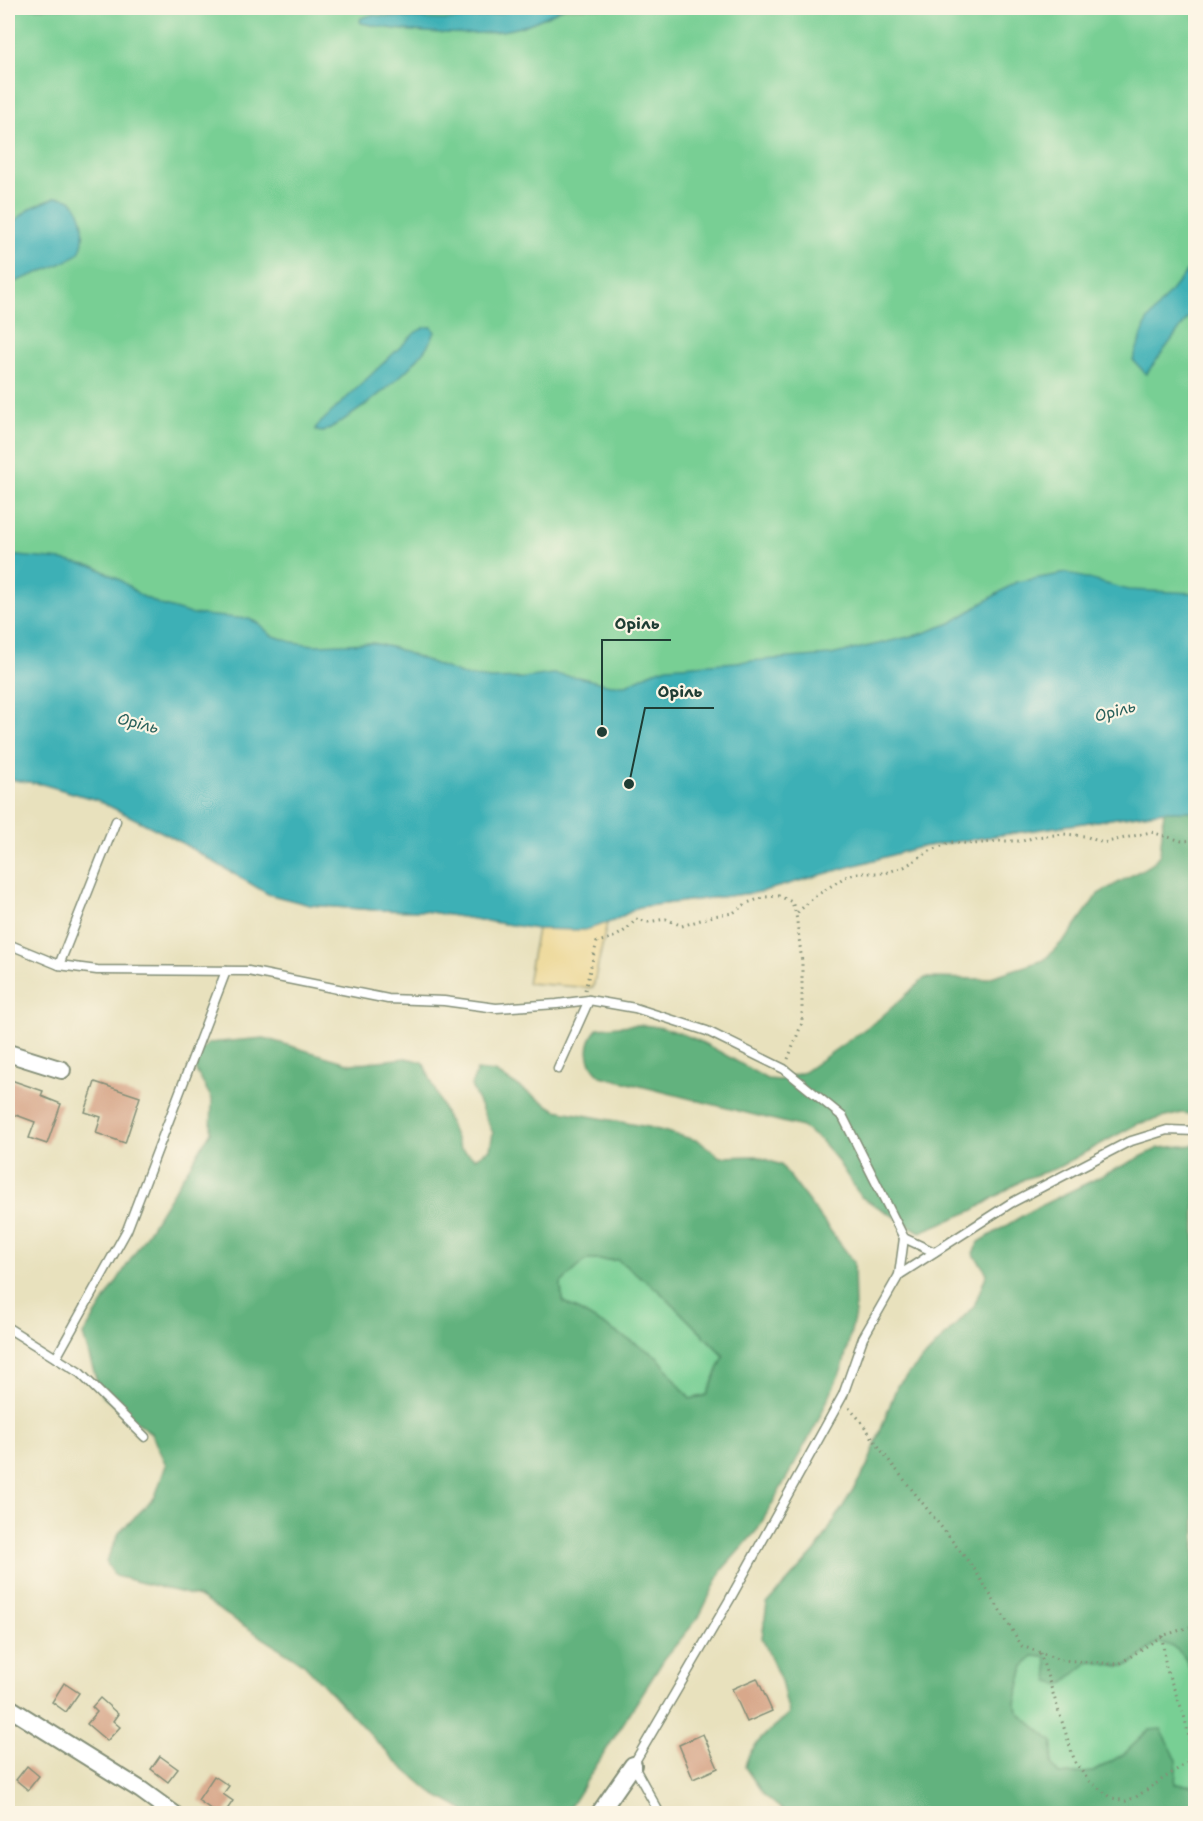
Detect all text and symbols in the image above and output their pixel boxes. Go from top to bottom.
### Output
callout: Орiль [602,606,671,640]
text: Орiль [615,613,660,634]
callout: Оріль [645,674,714,708]
text: Оріль [658,681,703,702]
water label: Оріль [1092,695,1138,727]
water label: Оріль [115,708,161,738]

